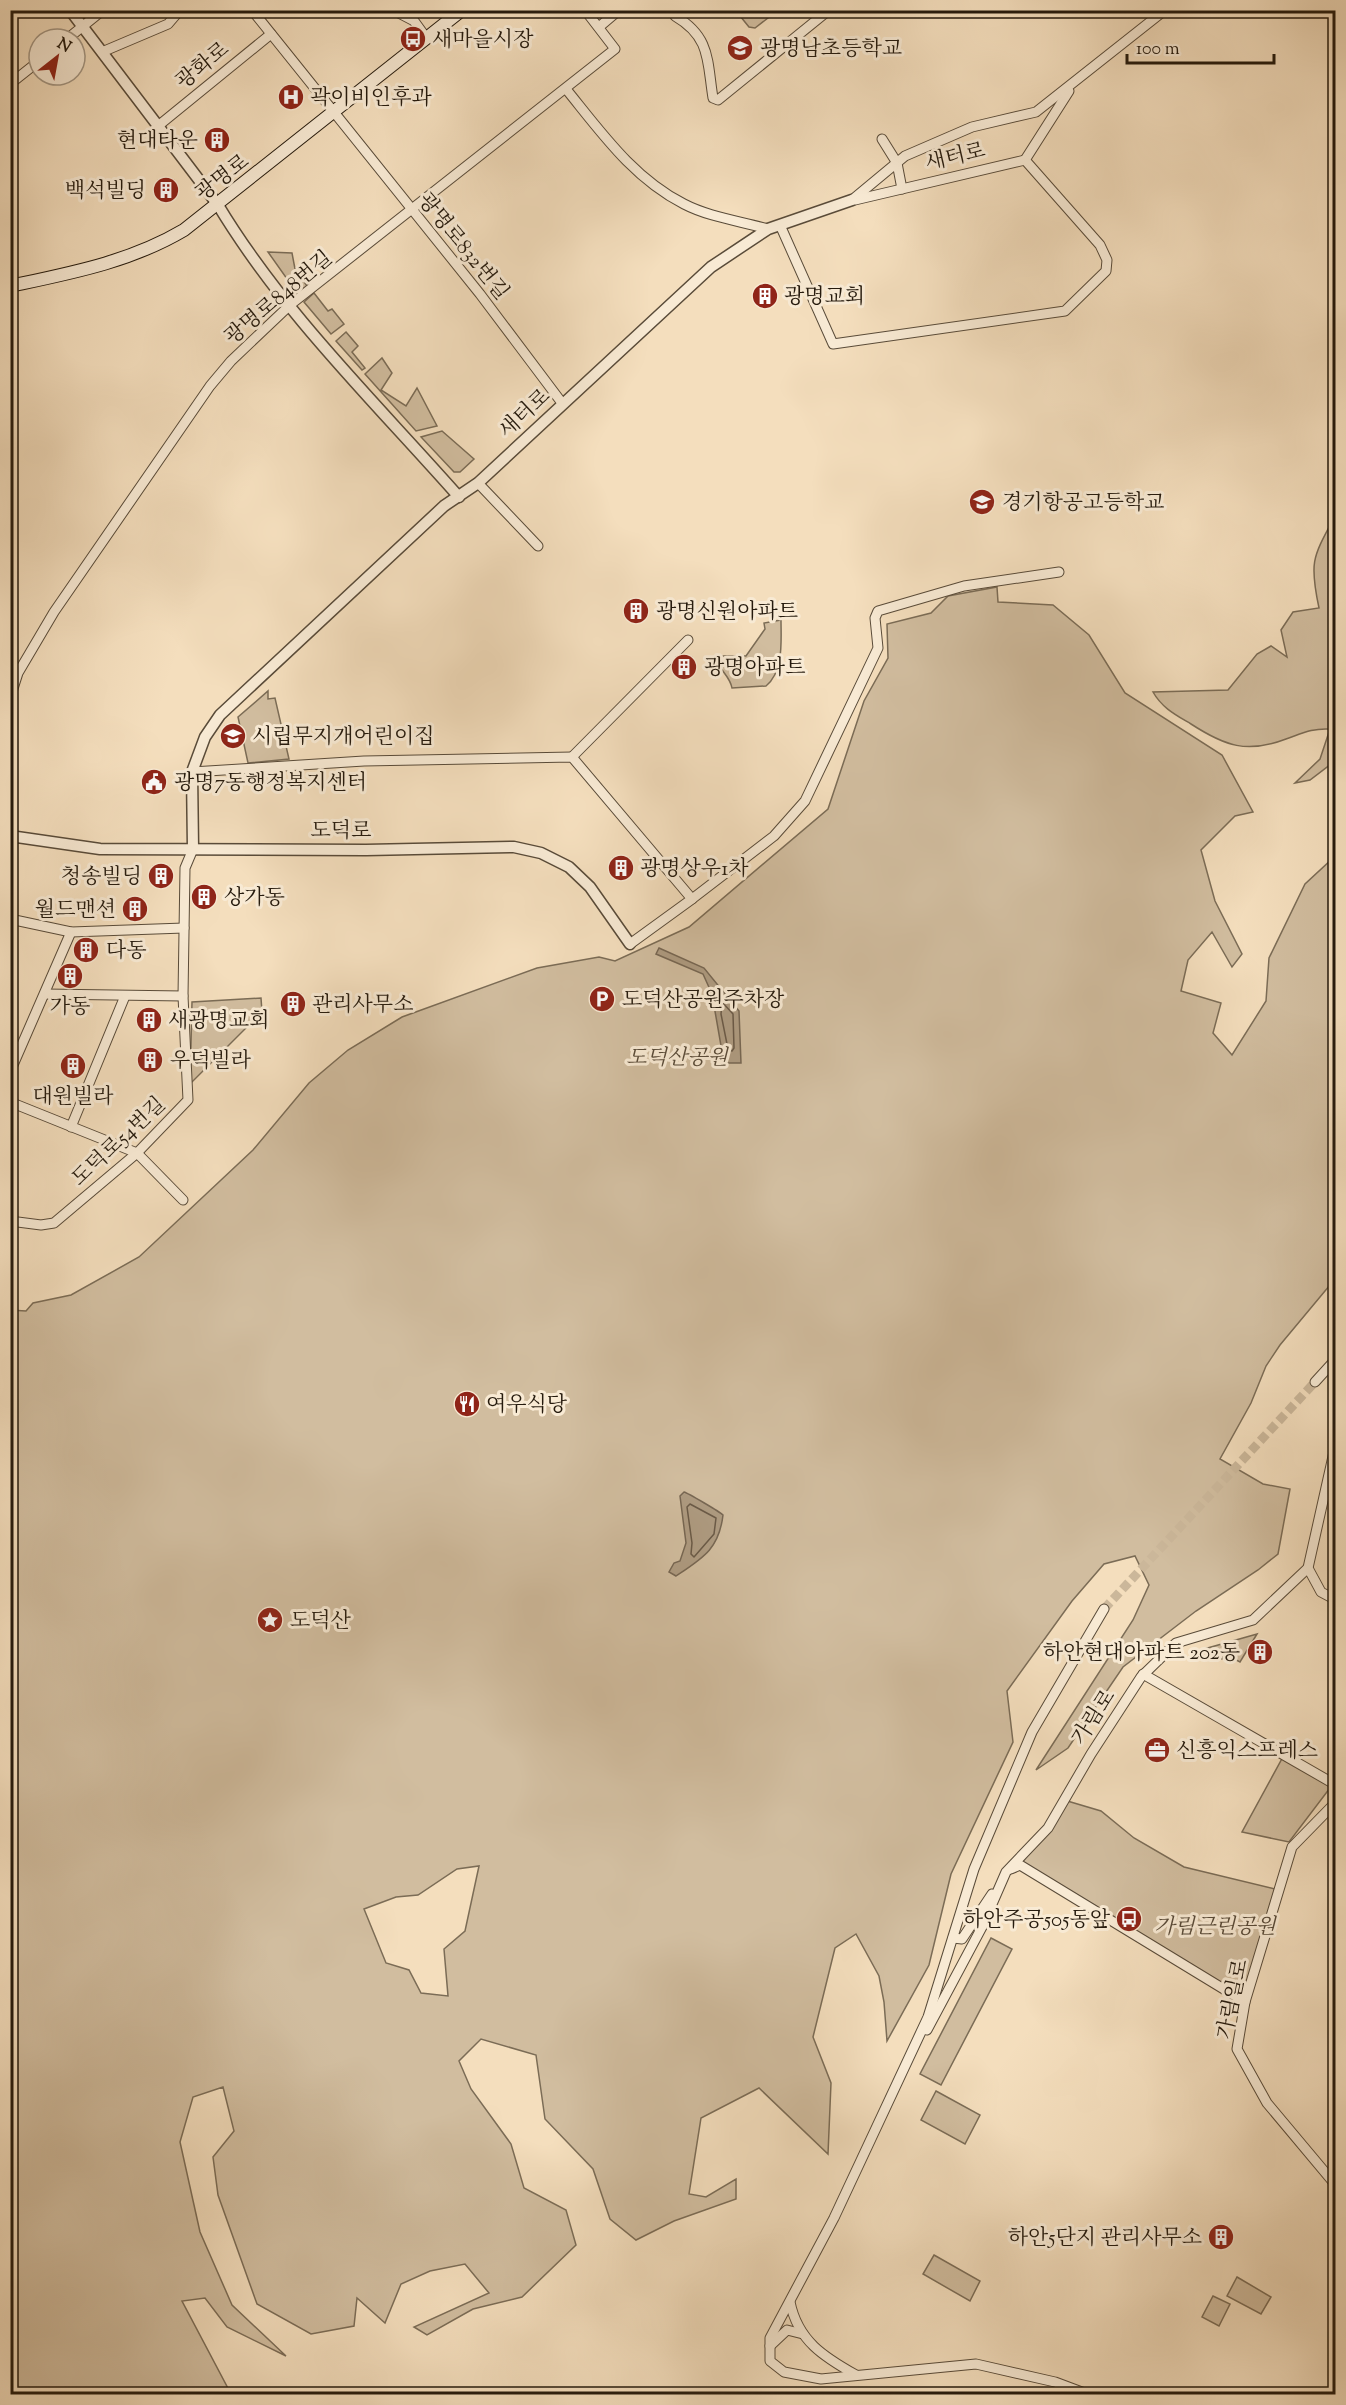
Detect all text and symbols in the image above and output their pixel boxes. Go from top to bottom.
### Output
bus stop icon: 새마을시장 [398,24,428,54]
place label: 새마을시장 [432,26,534,56]
north arrow [27,27,87,87]
scale bar [1127,27,1274,65]
text: N [52,33,75,60]
school or university icon: 광명남초등학교 [725,33,755,63]
place label: 광명남초등학교 [760,35,902,65]
street label: 광화로 [170,36,236,97]
text: 100 m [1136,37,1180,63]
hospital icon: 곽이비인후과 [276,82,306,112]
place label: 곽이비인후과 [310,84,432,114]
building icon: 현대타운 [202,125,232,155]
place label: 현대타운 [117,127,198,157]
street label: 새터로 [922,136,988,179]
street label: 광명로 [190,148,256,209]
building icon: 백석빌딩 [151,175,181,205]
place label: 백석빌딩 [65,177,146,207]
street label: 광명로832번길 [410,187,515,307]
street label: 광명로848번길 [219,244,340,353]
building icon: 광명교회 [750,281,780,311]
place label: 광명교회 [784,283,865,313]
street label: 새터로 [493,383,558,446]
school or university icon: 경기항공고등학교 [967,487,997,517]
place label: 경기항공고등학교 [1002,489,1164,519]
building icon: 광명신원아파트 [621,596,651,626]
place label: 광명신원아파트 [656,598,798,628]
building icon: 광명아파트 [669,652,699,682]
place label: 광명아파트 [704,654,805,684]
school or university icon: 시립무지개어린이집 [218,721,248,751]
place label: 시립무지개어린이집 [252,723,435,753]
public building icon: 광명7동행정복지센터 [139,767,169,797]
place label: 광명7동행정복지센터 [174,769,367,799]
street label: 도덕로 [311,817,371,847]
building icon: 광명상우1차 [606,853,636,883]
place label: 광명상우1차 [640,855,749,885]
building icon: 청송빌딩 [146,861,176,891]
place label: 청송빌딩 [61,863,142,893]
building icon: 상가동 [189,882,219,912]
place label: 상가동 [224,884,285,914]
building icon: 월드맨션 [120,894,150,924]
place label: 월드맨션 [35,896,116,926]
building icon: 다동 [71,935,101,965]
place label: 다동 [106,937,147,967]
building icon: 가동 [55,961,85,991]
parking icon: 도덕산공원주차장 [587,984,617,1014]
place label: 도덕산공원주차장 [622,986,785,1016]
building icon: 관리사무소 [278,989,308,1019]
place label: 관리사무소 [312,991,413,1021]
place label: 가동 [50,993,90,1023]
building icon: 새광명교회 [134,1005,164,1035]
place label: 새광명교회 [168,1007,269,1037]
park label: 도덕산공원 [626,1044,729,1074]
building icon: 우덕빌라 [135,1045,165,1075]
place label: 우덕빌라 [170,1047,252,1077]
building icon: 대원빌라 [58,1051,88,1081]
place label: 대원빌라 [32,1083,114,1113]
street label: 도덕로54번길 [66,1091,173,1194]
restaurant icon: 여우식당 [452,1389,482,1419]
place label: 여우식당 [486,1391,568,1421]
place icon: 도덕산 [255,1605,285,1635]
place label: 도덕산 [290,1607,352,1637]
building icon: 하안현대아파트 202동 [1245,1637,1275,1667]
place label: 하안현대아파트 202동 [1043,1639,1240,1669]
street label: 가림로 [1066,1684,1124,1752]
office icon: 신흥익스프레스 [1142,1735,1172,1765]
place label: 신흥익스프레스 [1176,1737,1318,1767]
bus stop icon: 하안주공505동앞 [1114,1904,1144,1934]
place label: 하안주공505동앞 [963,1906,1111,1936]
park label: 가림근린공원 [1154,1913,1278,1943]
street label: 가림일로 [1211,1957,1257,2042]
building icon: 하안5단지 관리사무소 [1206,2222,1236,2252]
place label: 하안5단지 관리사무소 [1008,2224,1202,2254]

